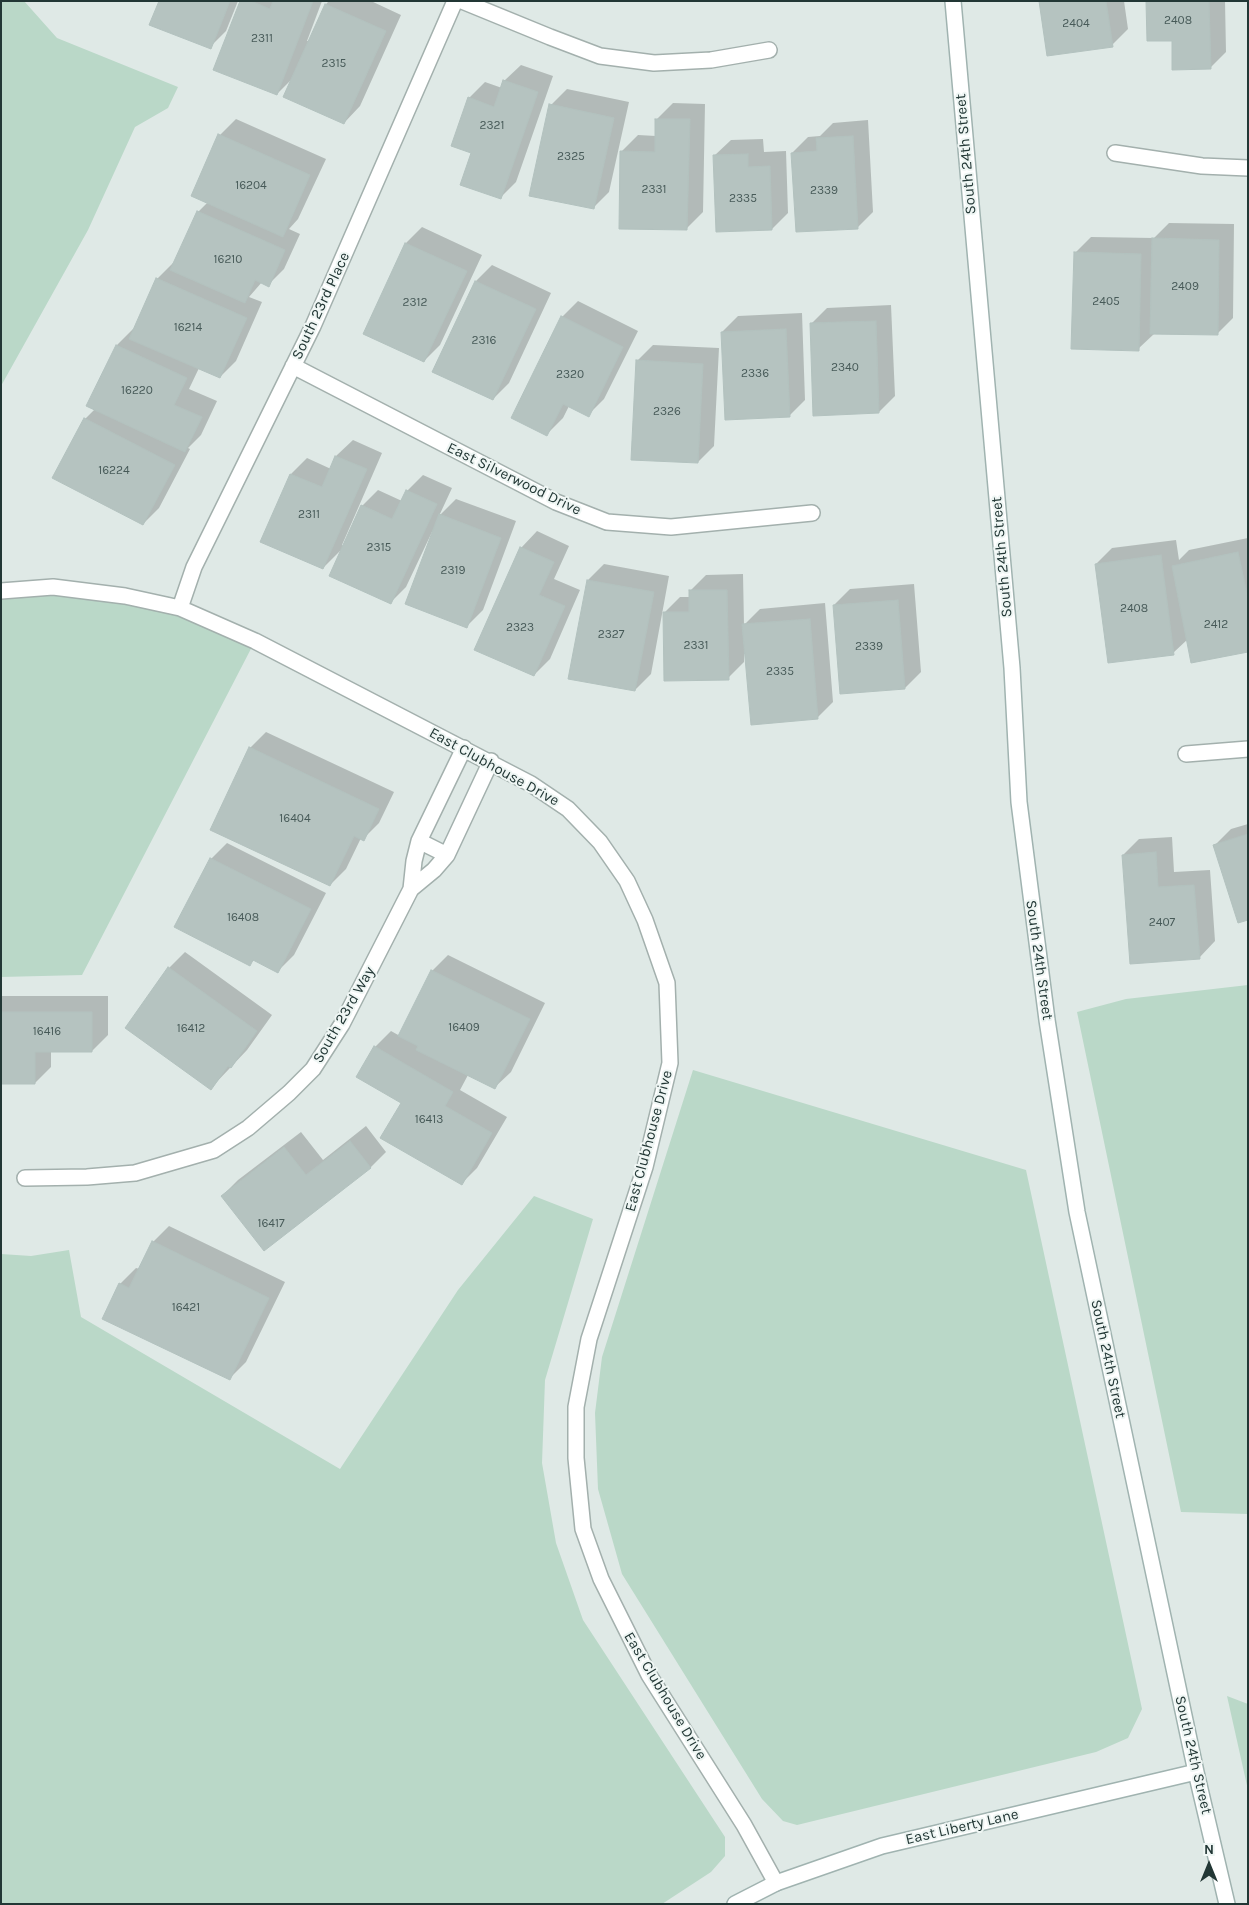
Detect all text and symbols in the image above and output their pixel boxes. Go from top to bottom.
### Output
house number: 2408 [1164,14,1192,28]
house number: 2404 [1062,17,1090,31]
house number: 2311 [251,32,273,46]
house number: 2315 [322,57,346,71]
street label: South 24th Street [952,93,980,215]
house number: 2321 [480,119,504,133]
house number: 2325 [557,150,585,164]
house number: 16204 [235,179,267,193]
house number: 2331 [641,183,667,197]
house number: 2339 [810,184,838,198]
house number: 2335 [729,192,757,206]
street label: South 23rd Place [288,250,354,362]
house number: 16210 [214,253,242,267]
house number: 2409 [1171,280,1199,294]
house number: 2405 [1092,295,1120,309]
house number: 2312 [403,296,427,310]
house number: 16214 [174,321,202,335]
house number: 2316 [472,334,496,348]
house number: 2340 [831,361,859,375]
house number: 2336 [741,367,769,381]
house number: 2320 [556,368,584,382]
house number: 16220 [121,384,153,398]
house number: 2326 [653,405,681,419]
street label: East Silverwood Drive [444,439,584,519]
house number: 16224 [98,464,130,478]
street label: South 24th Street [988,496,1016,618]
house number: 2311 [298,508,320,522]
house number: 2315 [367,541,391,555]
house number: 2319 [441,564,465,578]
house number: 2408 [1120,602,1148,616]
house number: 2412 [1204,618,1228,632]
house number: 2323 [506,621,534,635]
house number: 2327 [598,628,624,642]
house number: 2331 [683,639,709,653]
house number: 2339 [855,640,883,654]
house number: 2335 [766,665,794,679]
street label: East Clubhouse Drive [426,724,562,810]
house number: 16404 [279,812,311,826]
street label: South 24th Street [1022,899,1056,1021]
house number: 16408 [227,911,259,925]
house number: 2407 [1149,916,1175,930]
street label: South 23rd Way [309,964,379,1066]
house number: 16409 [448,1021,480,1035]
house number: 16412 [177,1022,205,1036]
house number: 16416 [33,1025,61,1039]
street label: East Clubhouse Drive [621,1068,677,1214]
house number: 16413 [415,1113,443,1127]
house number: 16417 [257,1217,285,1231]
street label: South 24th Street [1087,1298,1129,1420]
house number: 16421 [172,1301,200,1315]
street label: East Clubhouse Drive [620,1629,710,1763]
street label: South 24th Street [1171,1694,1215,1816]
street label: East Liberty Lane [904,1805,1020,1849]
north arrow [1184,1840,1234,1890]
text: N [1204,1841,1214,1858]

